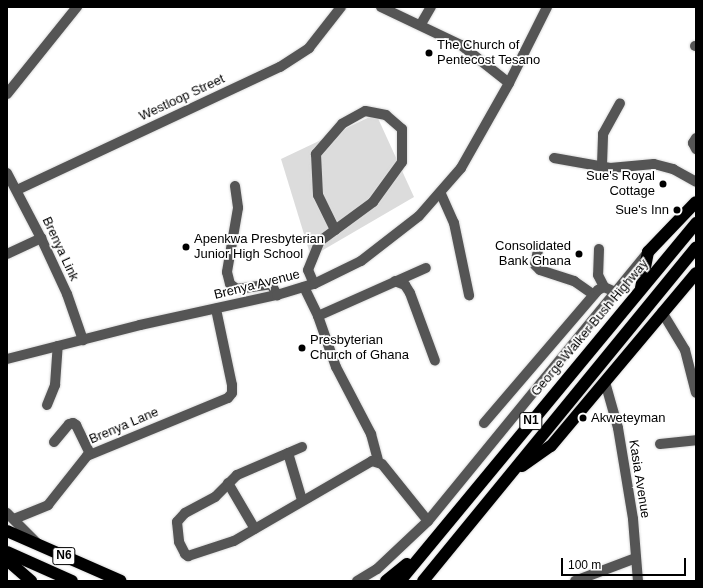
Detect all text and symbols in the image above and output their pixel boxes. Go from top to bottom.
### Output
place label: The Church of Pentecost Tesano [437,38,540,69]
marker: The Church of Pentecost Tesano [424,48,434,58]
street label: Westloop Street [137,71,227,125]
place label: Sue's Royal Cottage [586,169,655,200]
marker: Sue's Royal Cottage [658,179,668,189]
place label: Sue's Inn [615,202,669,218]
marker: Sue's Inn [672,205,682,215]
street label: Brenya Link [38,215,82,283]
place label: Apenkwa Presbyterian Junior High School [194,232,324,263]
place label: Consolidated Bank Ghana [495,239,571,270]
marker: Apenkwa Presbyterian Junior High School [181,242,191,252]
marker: Consolidated Bank Ghana [574,249,584,259]
street label: George Walker Bush Highway [528,256,652,400]
street label: Brenya Avenue [212,267,302,303]
place label: Presbyterian Church of Ghana [310,333,409,364]
marker: Presbyterian Church of Ghana [297,343,307,353]
street label: Brenya Lane [87,404,161,448]
place label: Akweteyman [591,410,665,426]
road number: N1 [519,411,543,431]
marker: Akweteyman [578,413,588,423]
street label: Kasia Avenue [625,438,653,520]
road number: N6 [52,546,76,566]
scale bar [563,550,688,576]
text: 100 m [568,558,601,572]

